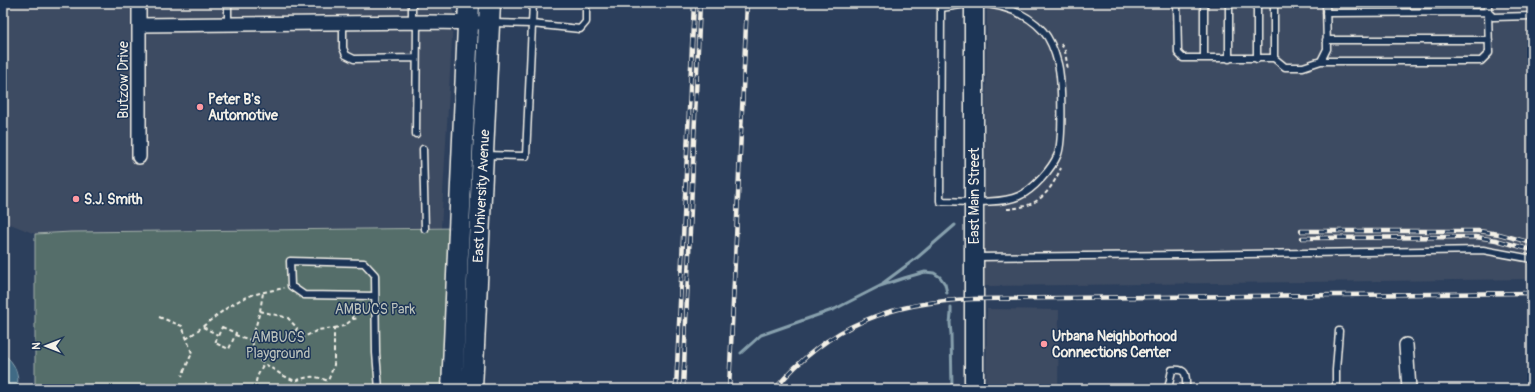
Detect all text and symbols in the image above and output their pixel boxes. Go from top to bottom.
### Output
street label: Butzow Drive [115,41,132,119]
place label: Peter B's Automotive [208,91,279,124]
marker: Peter B's Automotive [195,102,205,112]
street label: East University Avenue [470,129,493,263]
street label: East Main Street [966,147,983,244]
place label: S.J. Smith [84,191,143,208]
marker: S.J. Smith [71,194,81,204]
park label: AMBUCS Park [335,301,416,318]
north arrow [26,326,66,366]
place label: Urbana Neighborhood Connections Center [1052,328,1177,361]
park label: AMBUCS Playground [246,329,310,362]
marker: Urbana Neighborhood Connections Center [1039,339,1049,349]
text: N [30,342,43,350]

